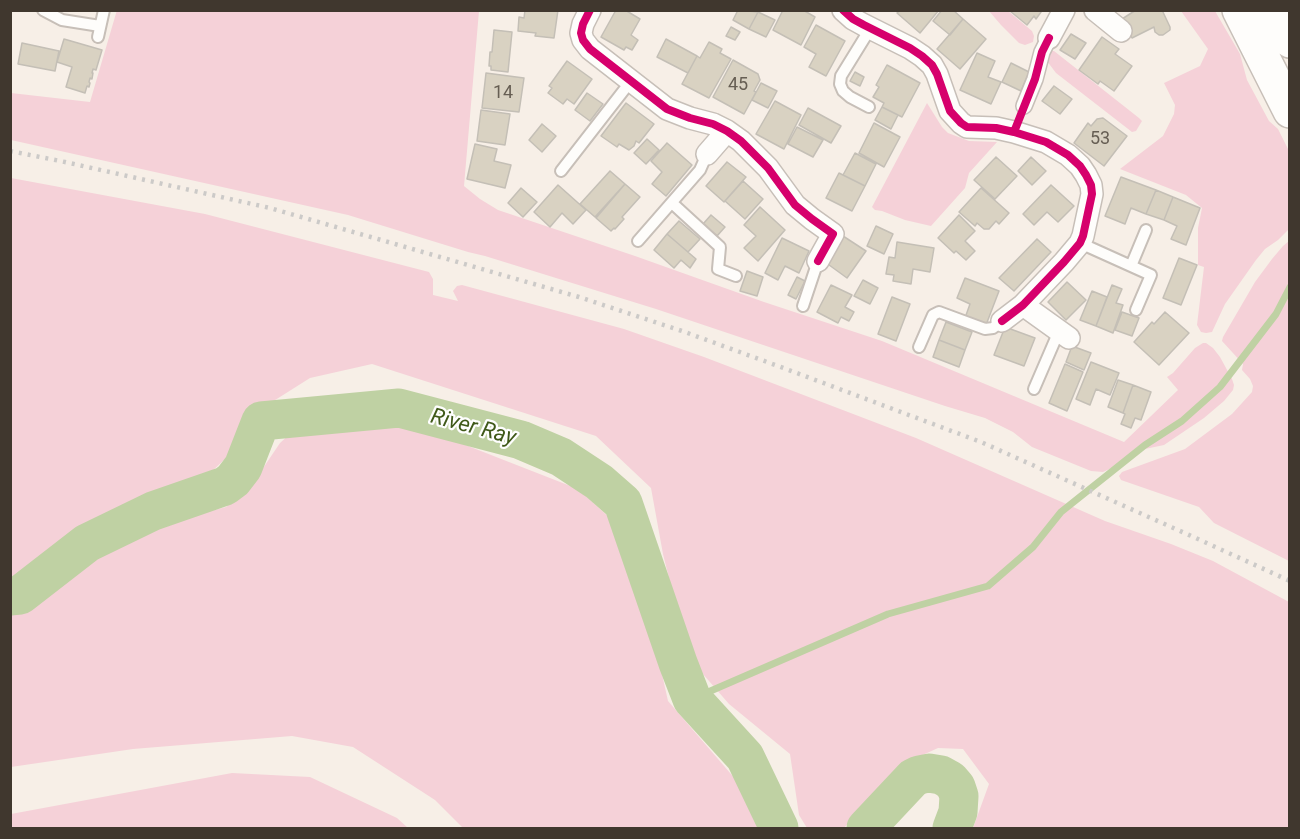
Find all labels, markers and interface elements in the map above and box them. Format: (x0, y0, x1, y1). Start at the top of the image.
house number: 45 (728, 74, 748, 96)
house number: 14 (493, 82, 513, 104)
house number: 53 (1090, 128, 1110, 150)
water label: River Ray (427, 404, 519, 452)

